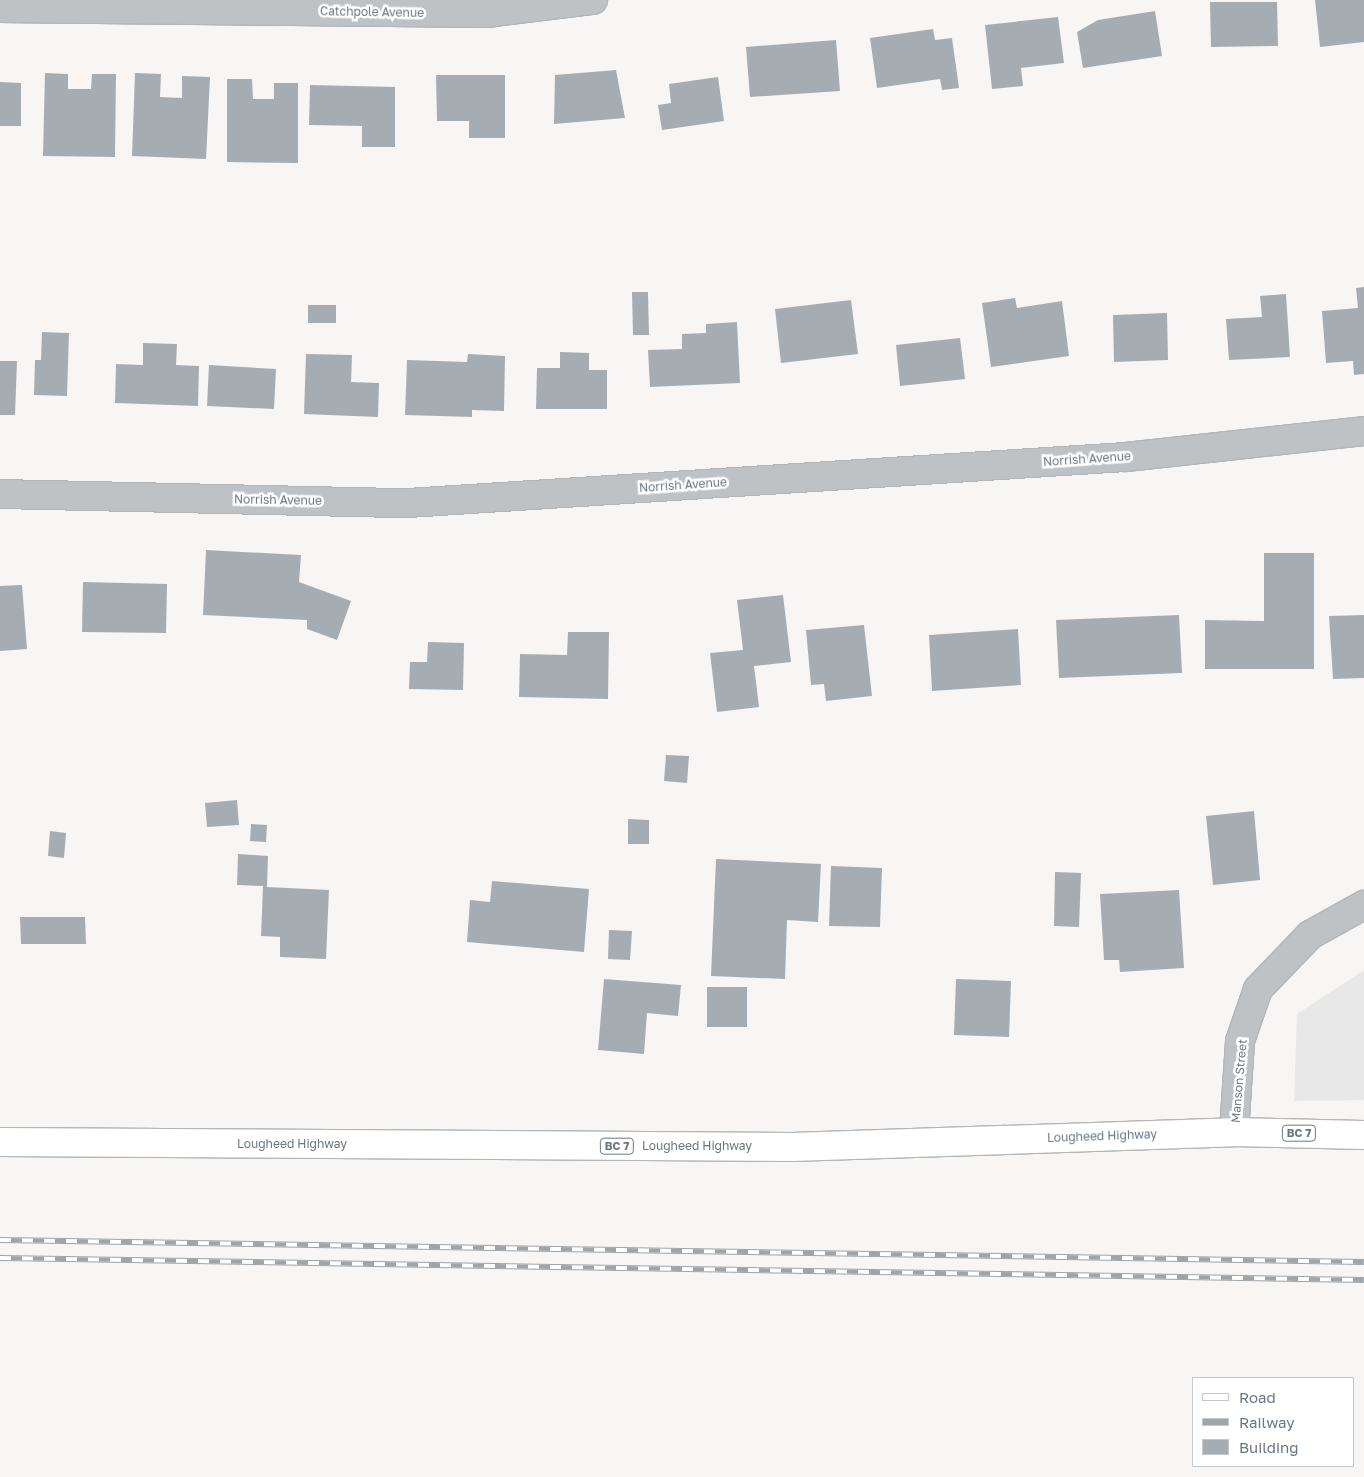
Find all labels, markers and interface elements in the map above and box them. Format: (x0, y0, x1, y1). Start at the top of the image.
street label: Catchpole Avenue (320, 4, 424, 20)
street label: Norrish Avenue (1043, 449, 1131, 469)
street label: Norrish Avenue (639, 475, 727, 495)
street label: Norrish Avenue (234, 492, 322, 508)
street label: Manson Street (1228, 1039, 1250, 1123)
road number: BC 7 (1282, 1124, 1316, 1142)
street label: Lougheed Highway (1047, 1127, 1157, 1145)
street label: Lougheed Highway (237, 1137, 347, 1151)
road number: BC 7 (600, 1138, 634, 1154)
street label: Lougheed Highway (642, 1139, 752, 1153)
legend (1192, 1377, 1354, 1467)
text: Road (1239, 1388, 1276, 1406)
text: Railway (1239, 1413, 1295, 1431)
text: Building (1239, 1438, 1299, 1456)

